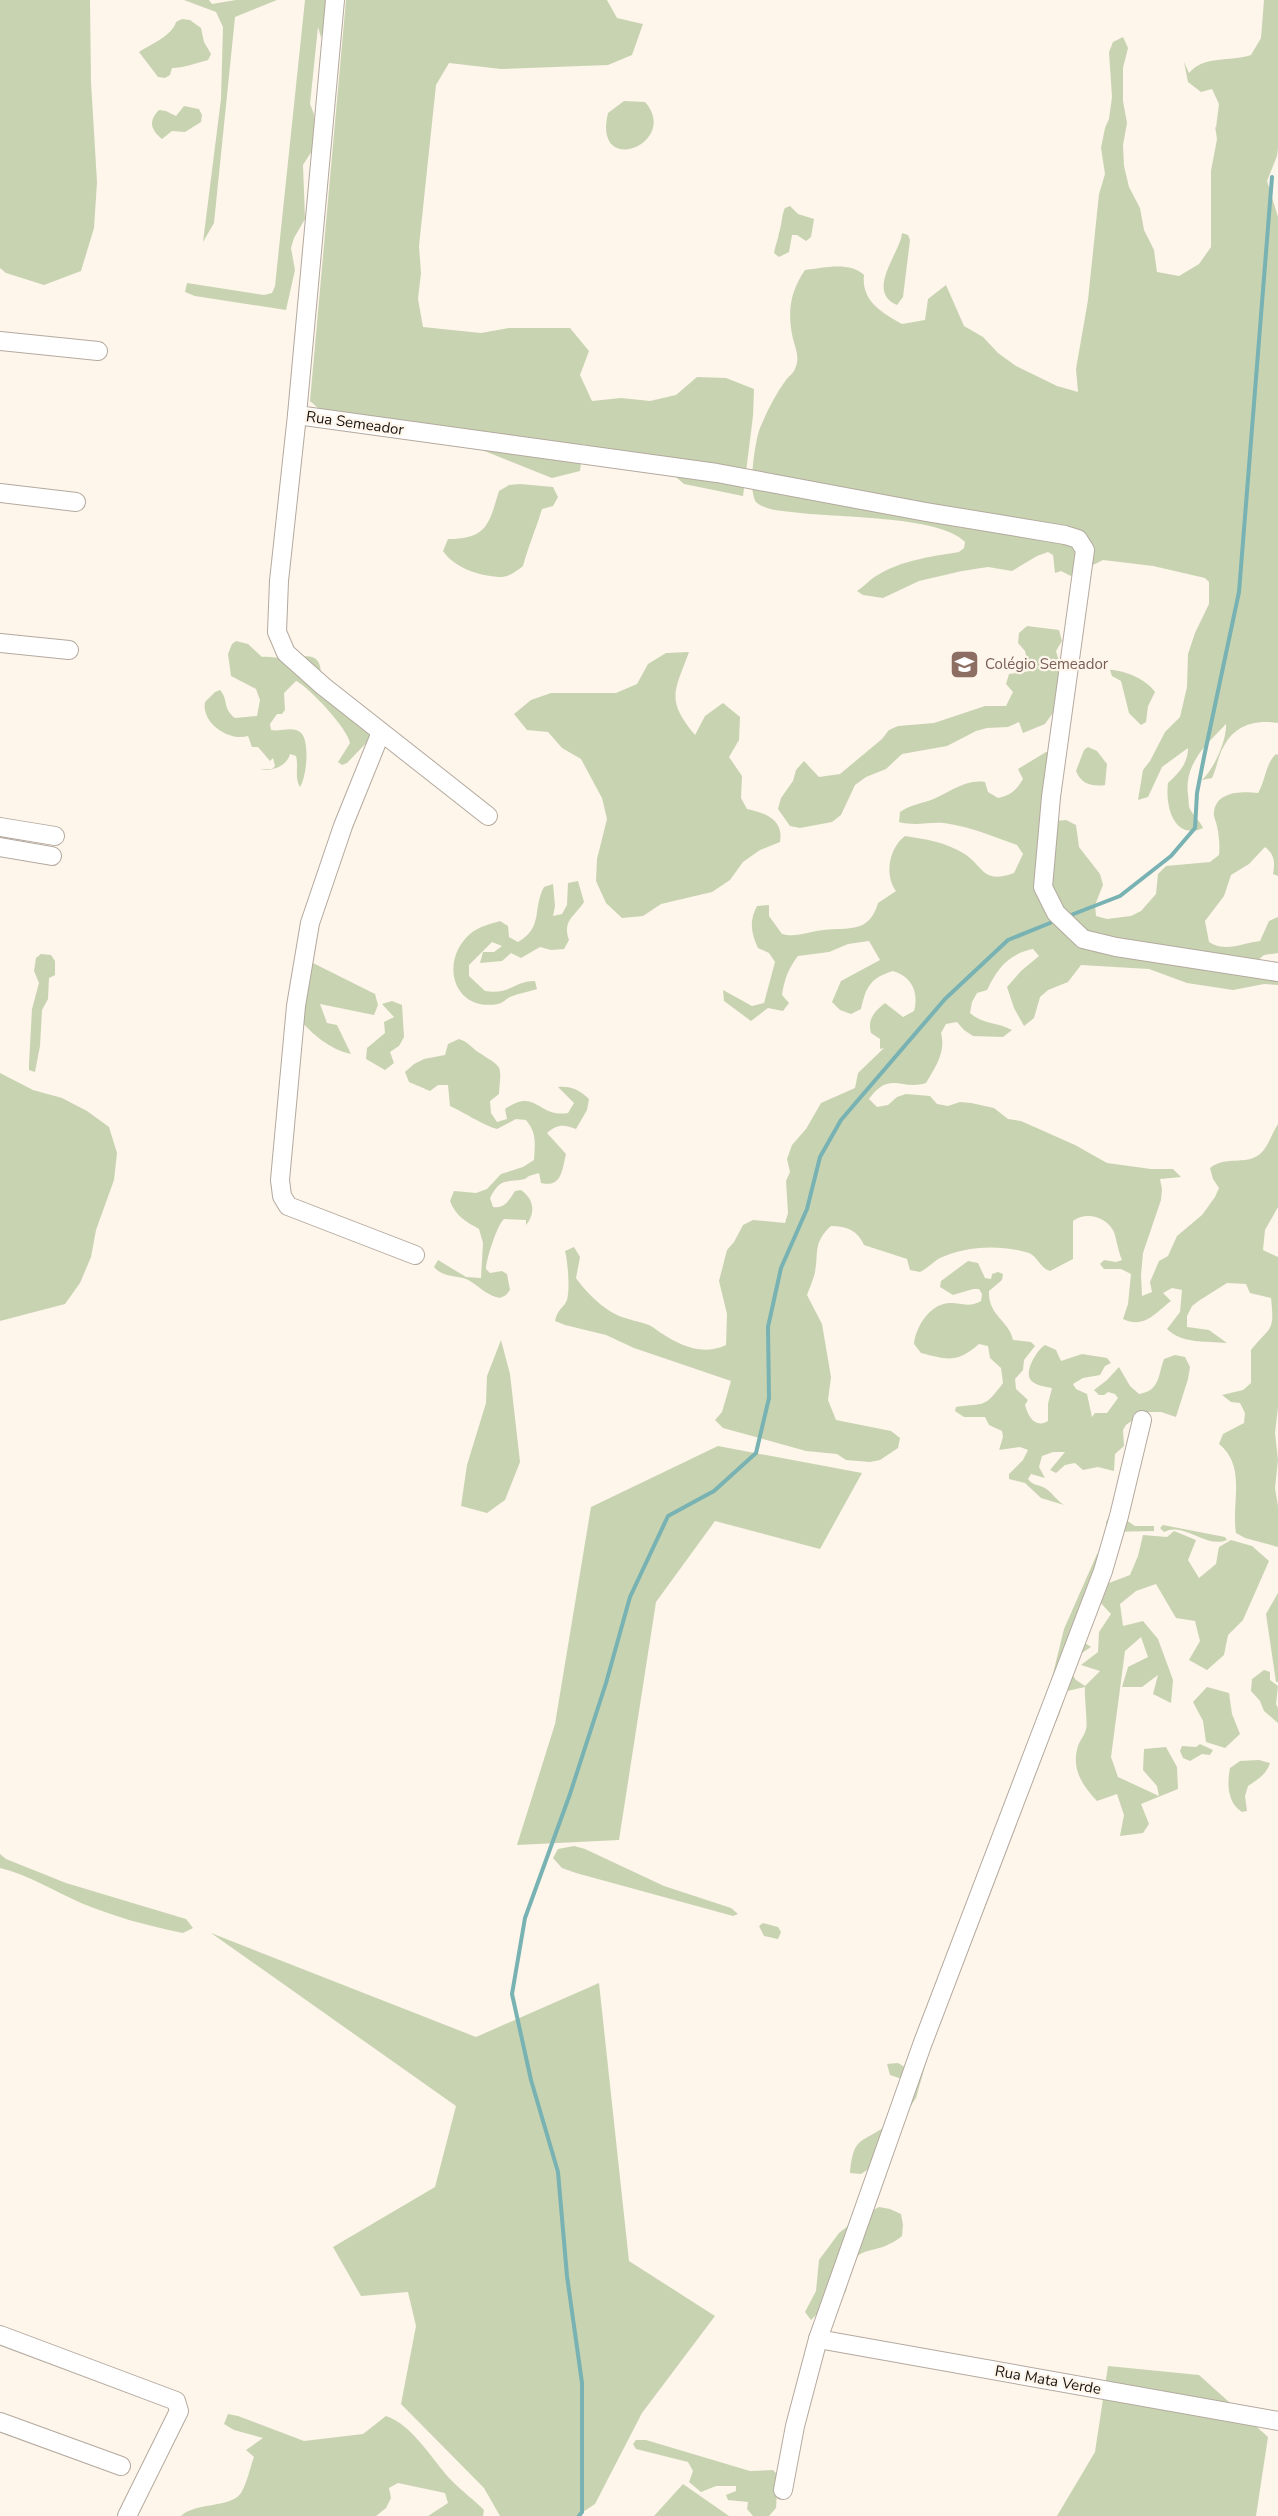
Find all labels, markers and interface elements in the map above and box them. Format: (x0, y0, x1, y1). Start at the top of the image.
street label: Rua Semeador (305, 406, 406, 440)
school or university icon: Colégio Semeador (948, 648, 980, 680)
place label: Colégio Semeador (985, 654, 1109, 674)
street label: Rua Mata Verde (993, 2361, 1103, 2399)

